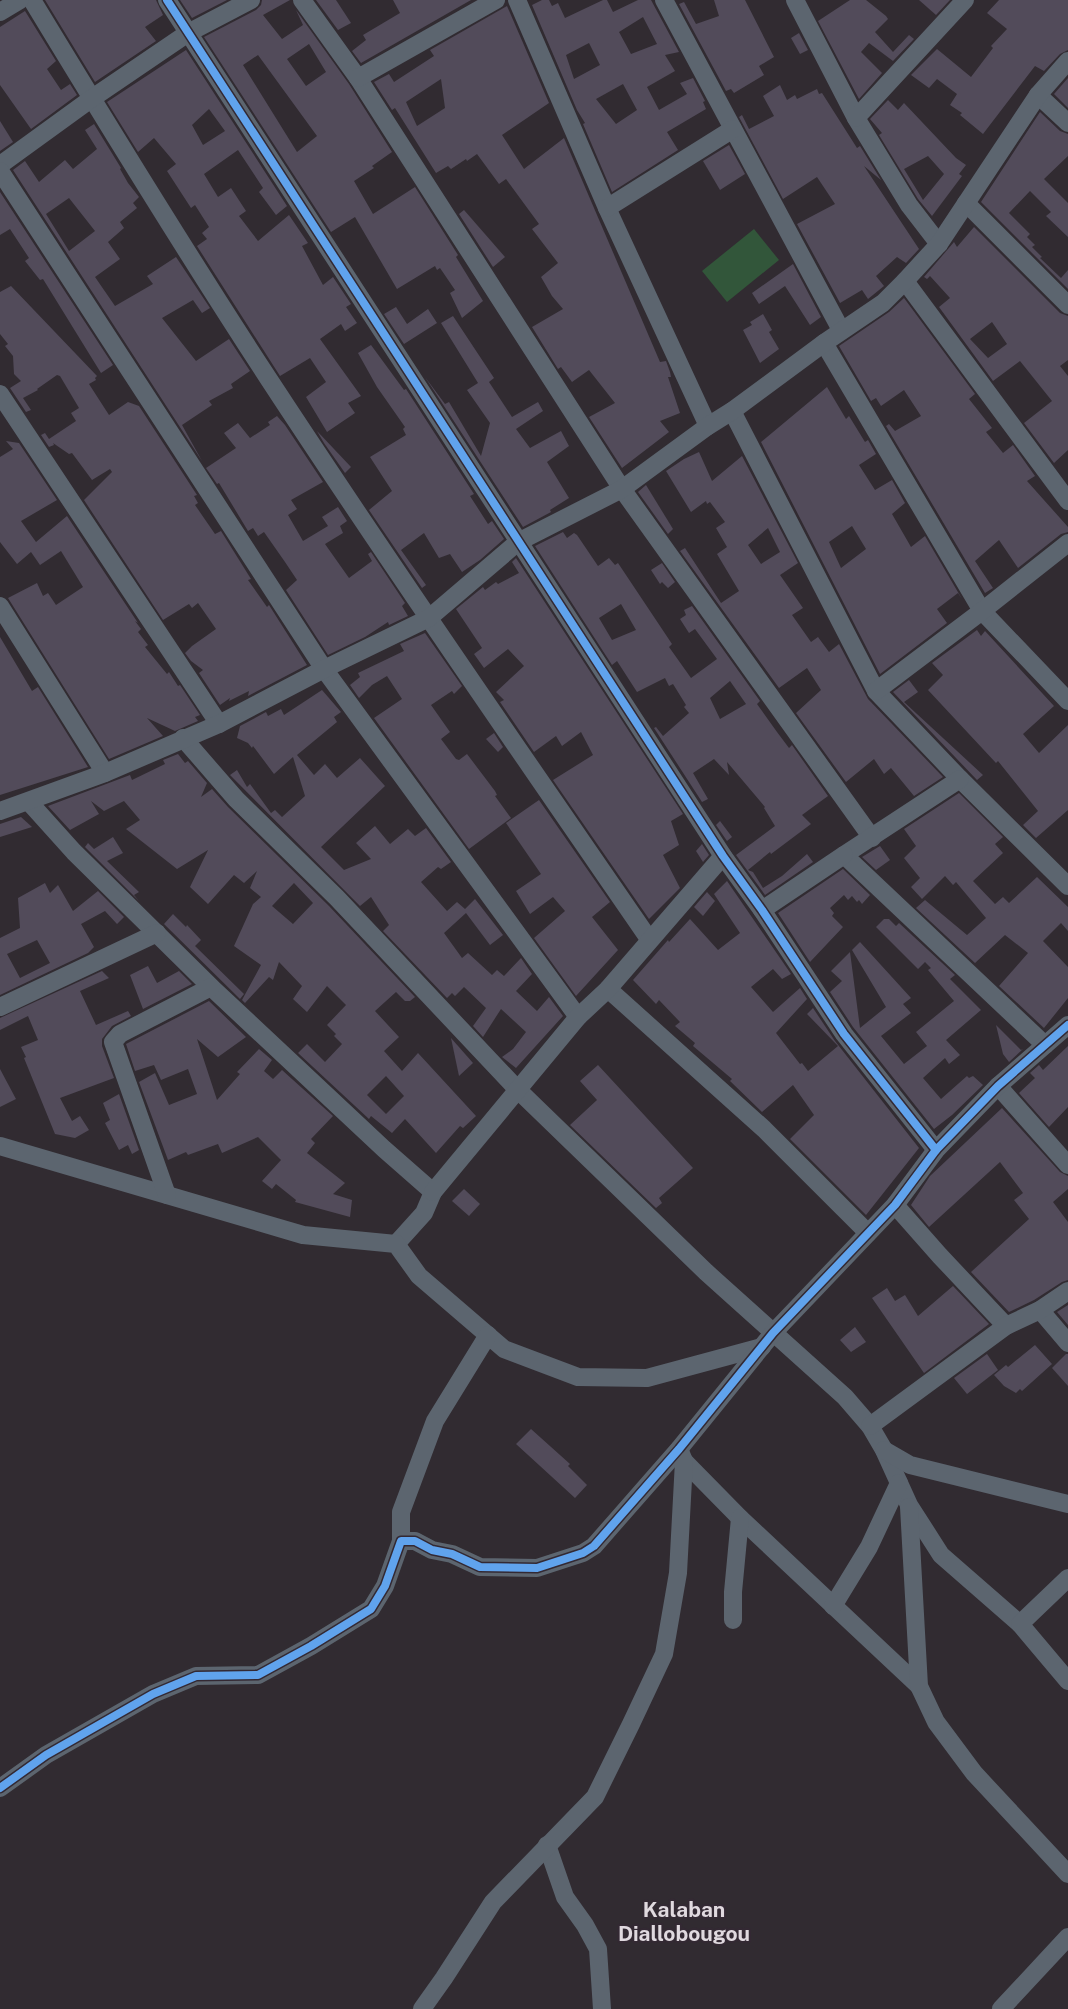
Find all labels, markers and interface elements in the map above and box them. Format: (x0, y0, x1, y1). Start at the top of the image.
district label: Kalaban Diallobougou (618, 1897, 750, 1946)

